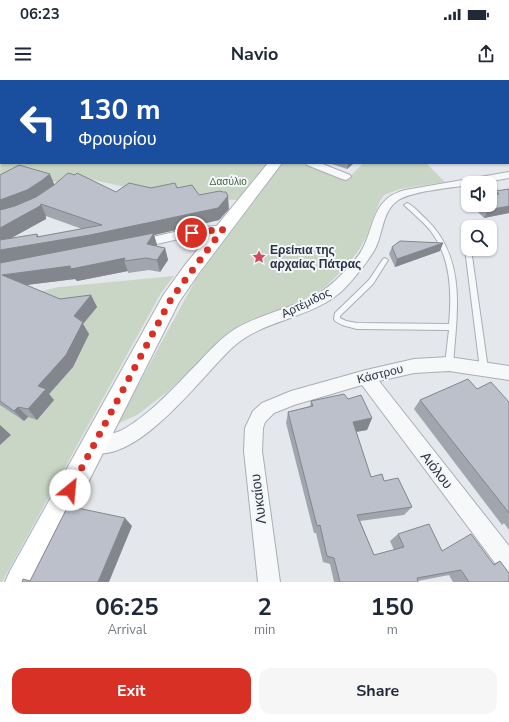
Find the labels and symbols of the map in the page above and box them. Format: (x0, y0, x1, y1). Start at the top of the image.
park label: Δασύλιο (209, 175, 247, 189)
pin (175, 216, 209, 250)
place label: Ερείπια της αρχαίας Πάτρας (270, 242, 361, 272)
place icon: Ερείπια της αρχαίας Πάτρας (251, 249, 267, 265)
street label: Αρτέμιδος (279, 284, 334, 322)
street label: Κάστρου (355, 361, 405, 387)
street label: Αιόλου (416, 448, 457, 493)
position arrow (49, 469, 91, 511)
street label: Λυκαίου (246, 473, 271, 525)

